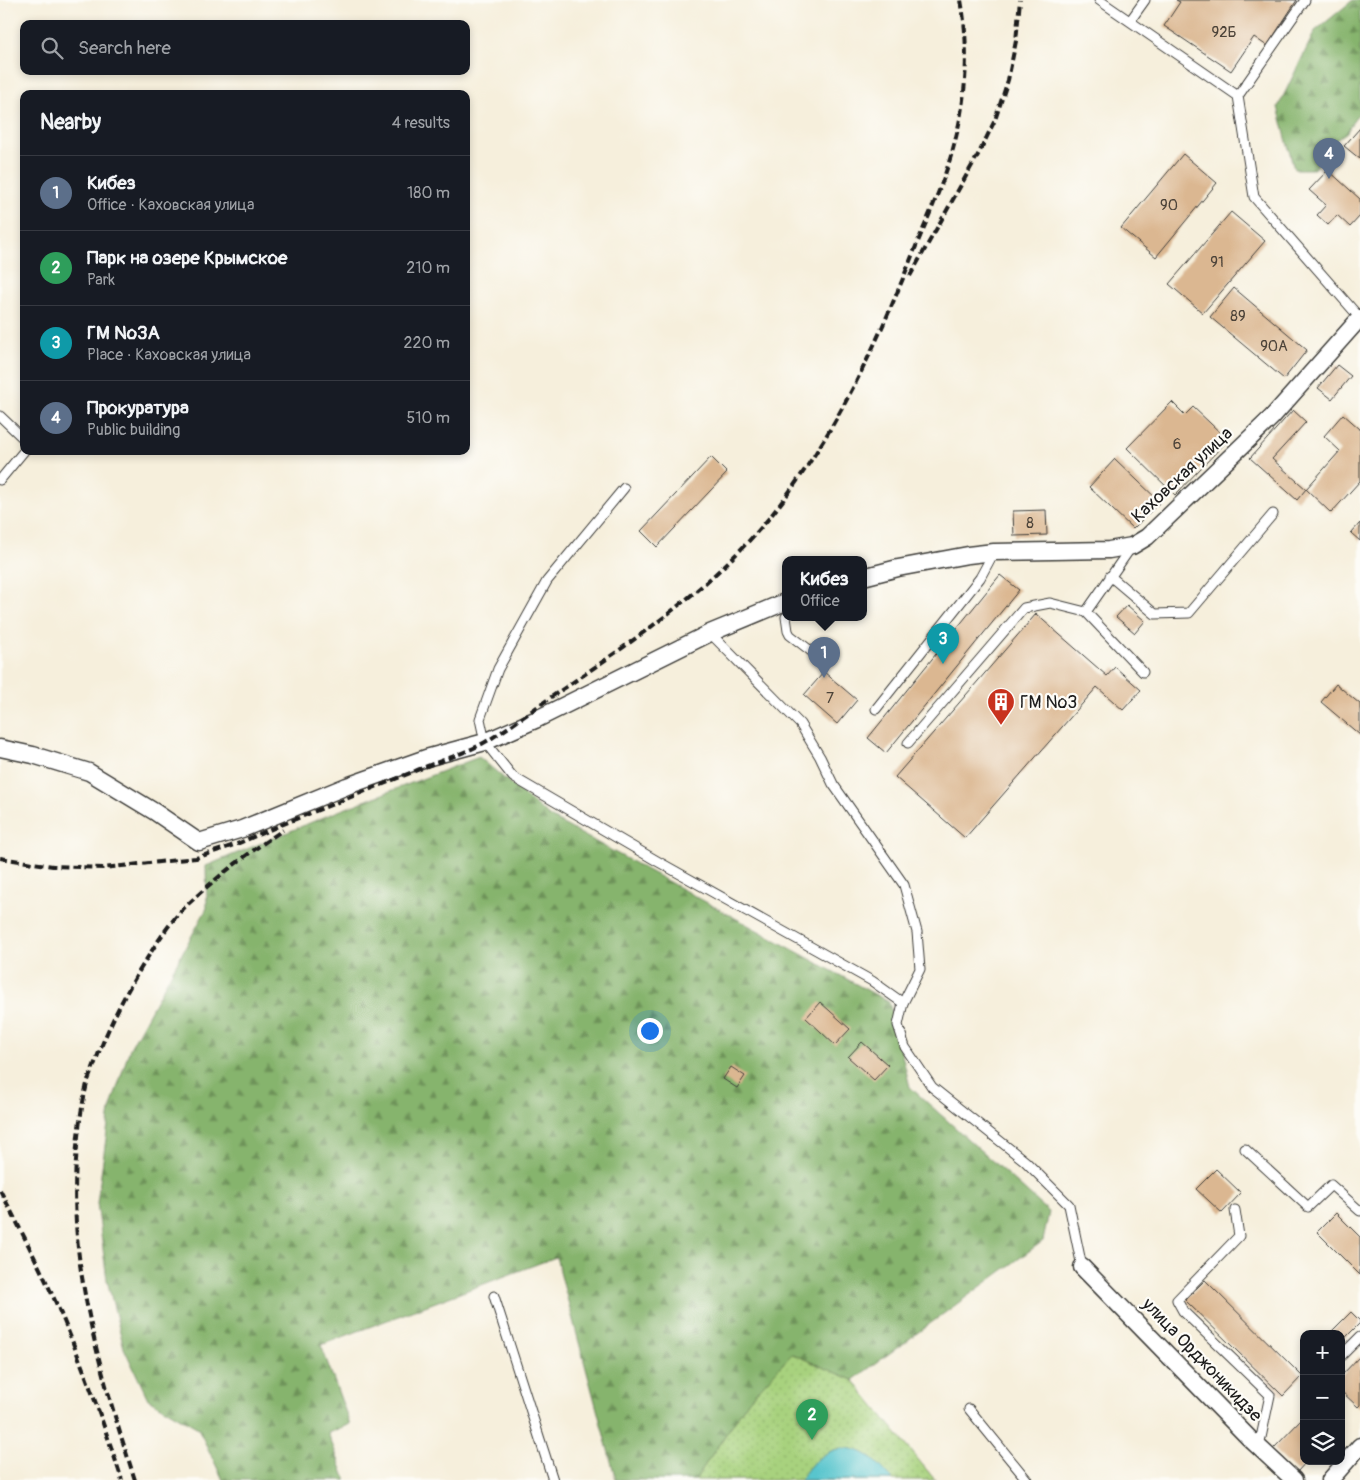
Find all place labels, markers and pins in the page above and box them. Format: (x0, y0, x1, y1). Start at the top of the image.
pin: 4 (1313, 138, 1345, 179)
pin: 3 (927, 623, 959, 664)
pin: 1 (808, 637, 840, 678)
building icon: ГМ №3 (986, 687, 1016, 726)
place label: ГМ №3 (1020, 691, 1077, 714)
pin: 2 (796, 1399, 828, 1440)

